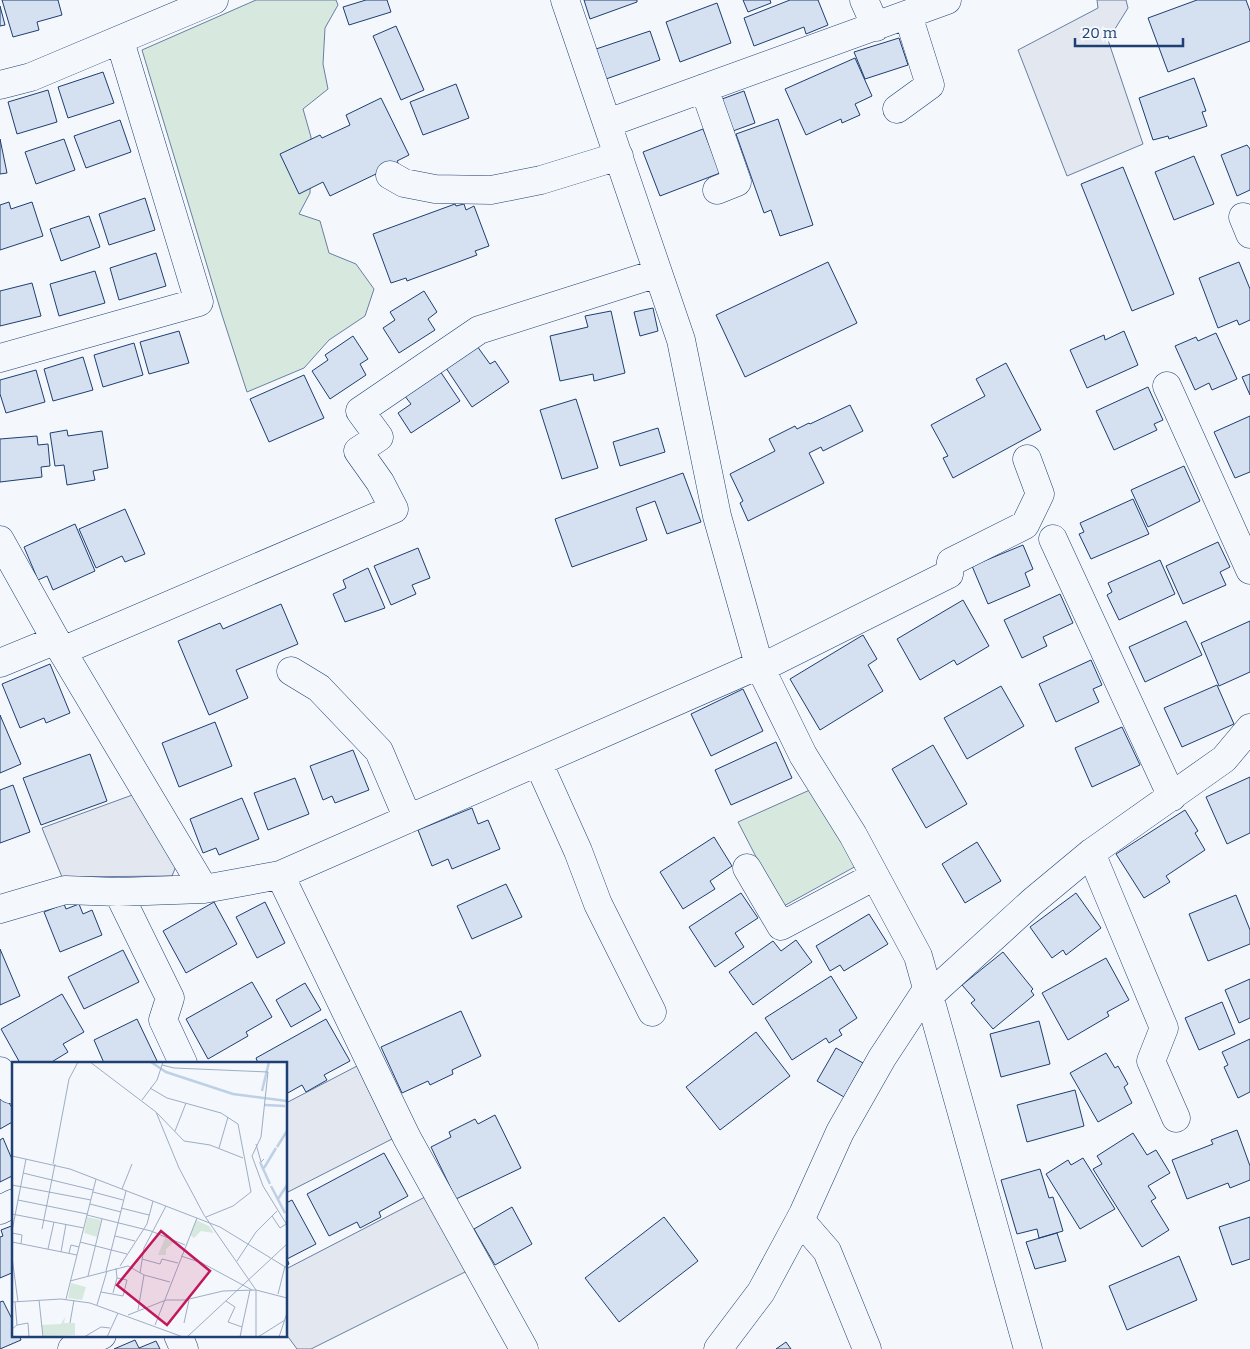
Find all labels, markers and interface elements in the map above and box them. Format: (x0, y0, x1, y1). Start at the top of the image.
scale bar (1075, 15, 1182, 47)
text: 20 m (1082, 24, 1118, 42)
inset map (12, 1062, 288, 1336)

